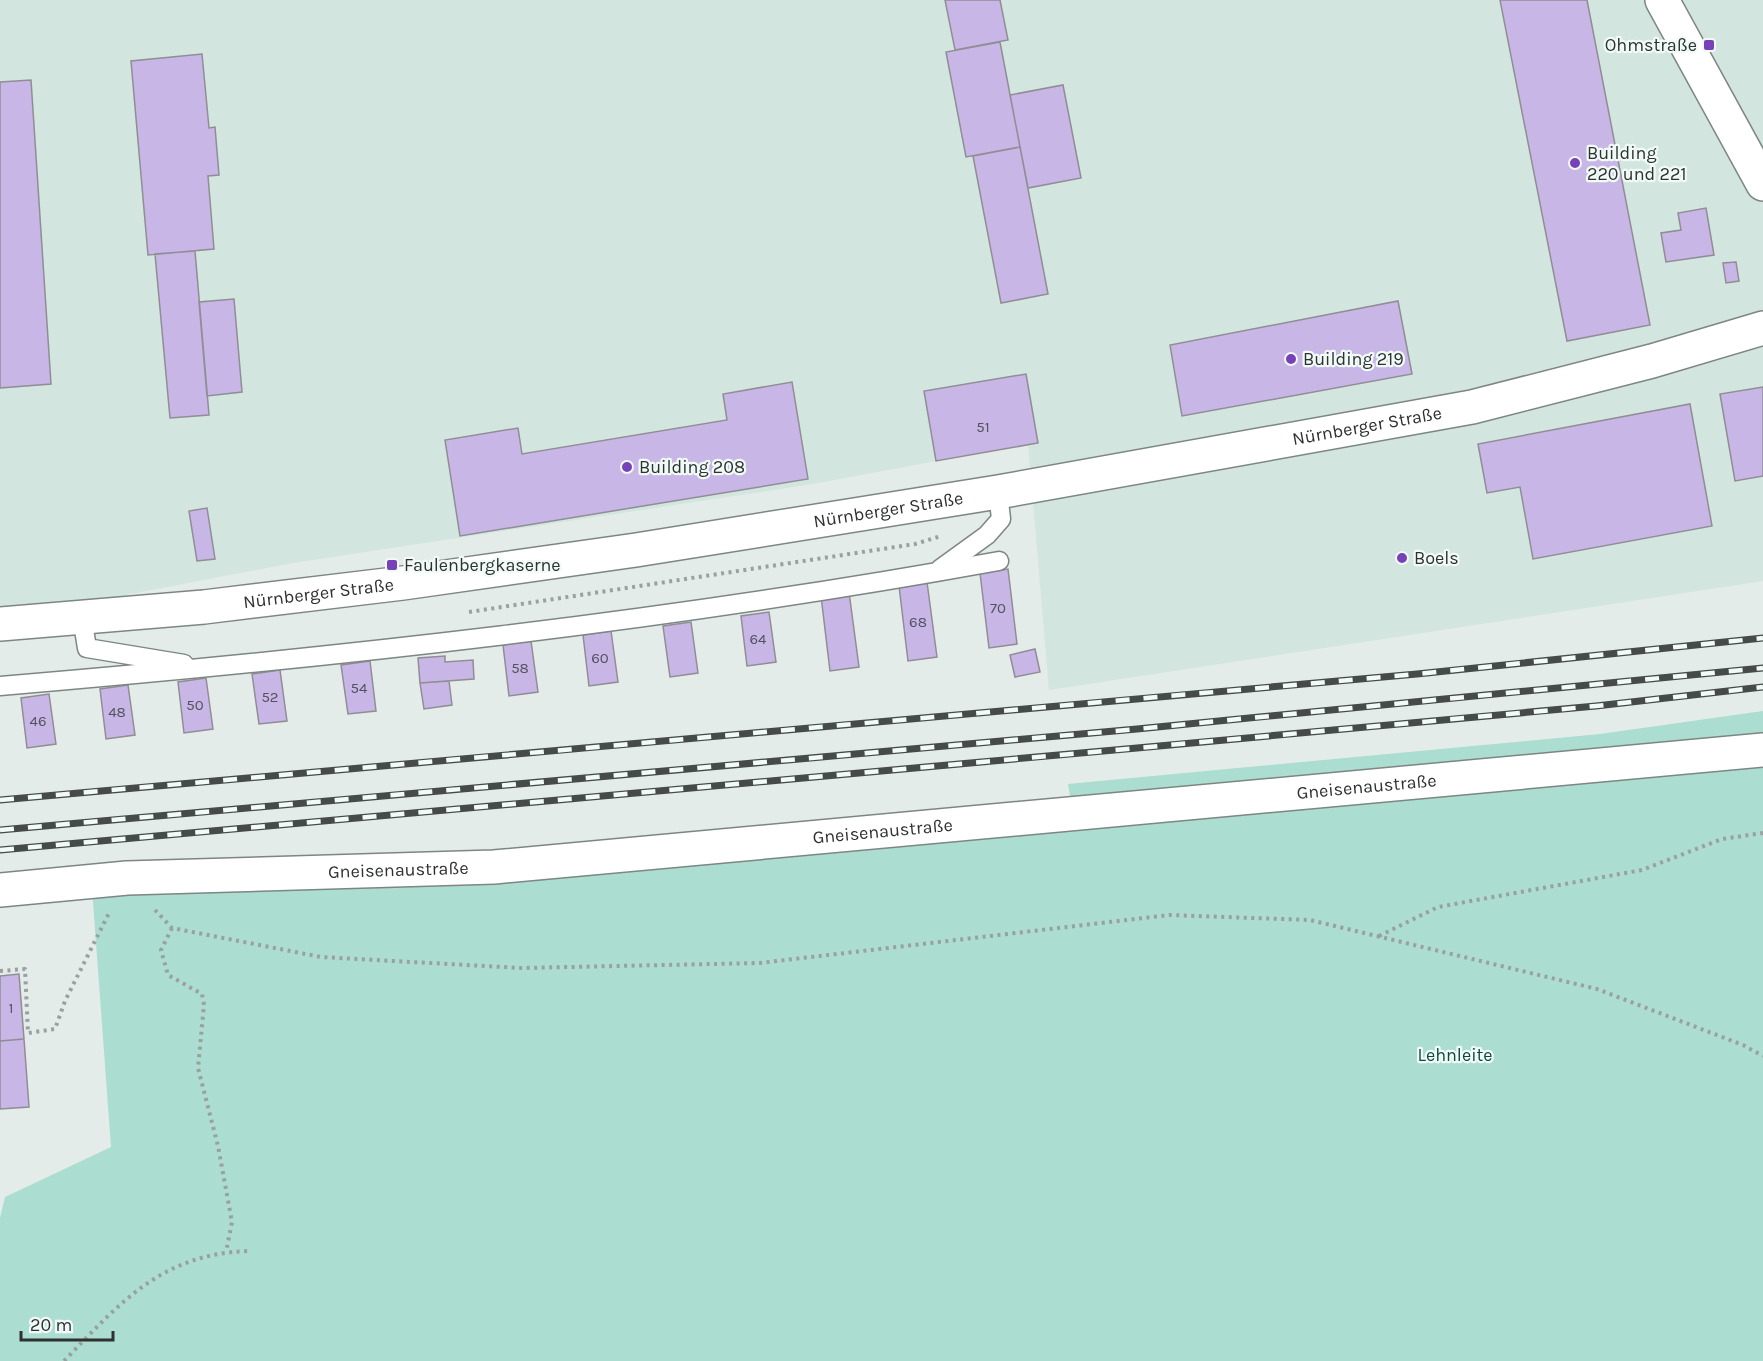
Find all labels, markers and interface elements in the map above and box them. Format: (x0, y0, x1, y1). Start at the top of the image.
place label: Ohmstraße (1605, 34, 1697, 56)
marker: Ohmstraße (1702, 38, 1716, 52)
place label: Building 220 und 221 (1587, 142, 1686, 185)
marker: Building 220 und 221 (1568, 156, 1582, 170)
place label: Building 219 (1303, 348, 1404, 370)
marker: Building 219 (1284, 352, 1298, 366)
street label: Nürnberger Straße (1291, 402, 1443, 450)
house number: 51 (976, 418, 990, 436)
place label: Building 208 (639, 456, 745, 478)
marker: Building 208 (620, 460, 634, 474)
street label: Nürnberger Straße (812, 487, 965, 532)
place label: Boels (1414, 547, 1459, 569)
marker: Boels (1395, 551, 1409, 565)
place label: Faulenbergkaserne (404, 554, 561, 576)
marker: Faulenbergkaserne (385, 558, 399, 572)
street label: Nürnberger Straße (242, 573, 395, 613)
house number: 70 (990, 599, 1006, 617)
house number: 68 (909, 613, 927, 631)
house number: 64 (750, 630, 767, 648)
house number: 60 (591, 649, 609, 667)
house number: 58 (511, 659, 529, 677)
house number: 54 (351, 679, 368, 697)
house number: 52 (261, 688, 279, 706)
house number: 50 (186, 696, 204, 714)
house number: 48 (108, 703, 126, 721)
house number: 46 (30, 712, 46, 730)
street label: Gneisenaustraße (1296, 769, 1438, 804)
street label: Gneisenaustraße (812, 814, 954, 849)
street label: Gneisenaustraße (328, 857, 469, 883)
house number: 1 (9, 999, 13, 1017)
park label: Lehnleite (1417, 1044, 1493, 1066)
scale bar (21, 1304, 112, 1342)
text: 20 m (30, 1314, 72, 1336)

